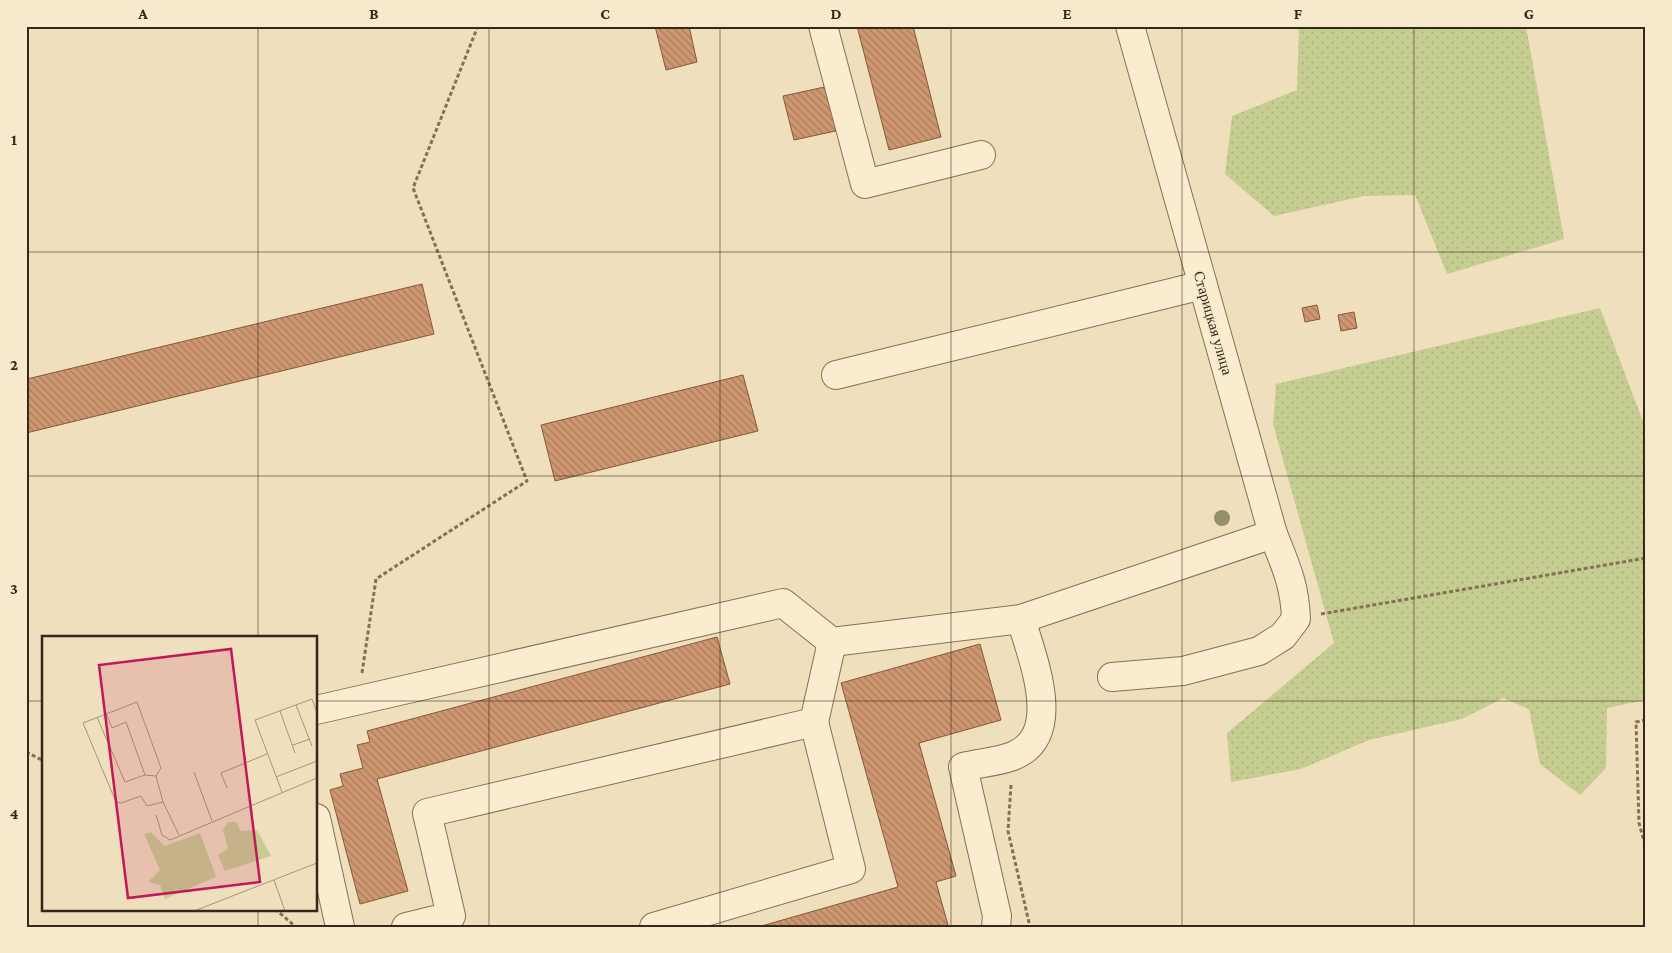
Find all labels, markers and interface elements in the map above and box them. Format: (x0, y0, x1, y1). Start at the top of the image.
text: A (137, 5, 148, 22)
text: B (369, 5, 379, 22)
text: C (600, 5, 610, 22)
text: D (830, 5, 842, 22)
text: E (1062, 5, 1072, 22)
text: F (1294, 5, 1303, 22)
text: G (1524, 5, 1534, 22)
text: 1 (11, 131, 17, 148)
street label: Старицкая улица (1191, 269, 1236, 377)
text: 2 (10, 356, 18, 373)
text: 3 (10, 580, 18, 597)
inset map (42, 636, 318, 910)
text: 4 (10, 805, 19, 822)

